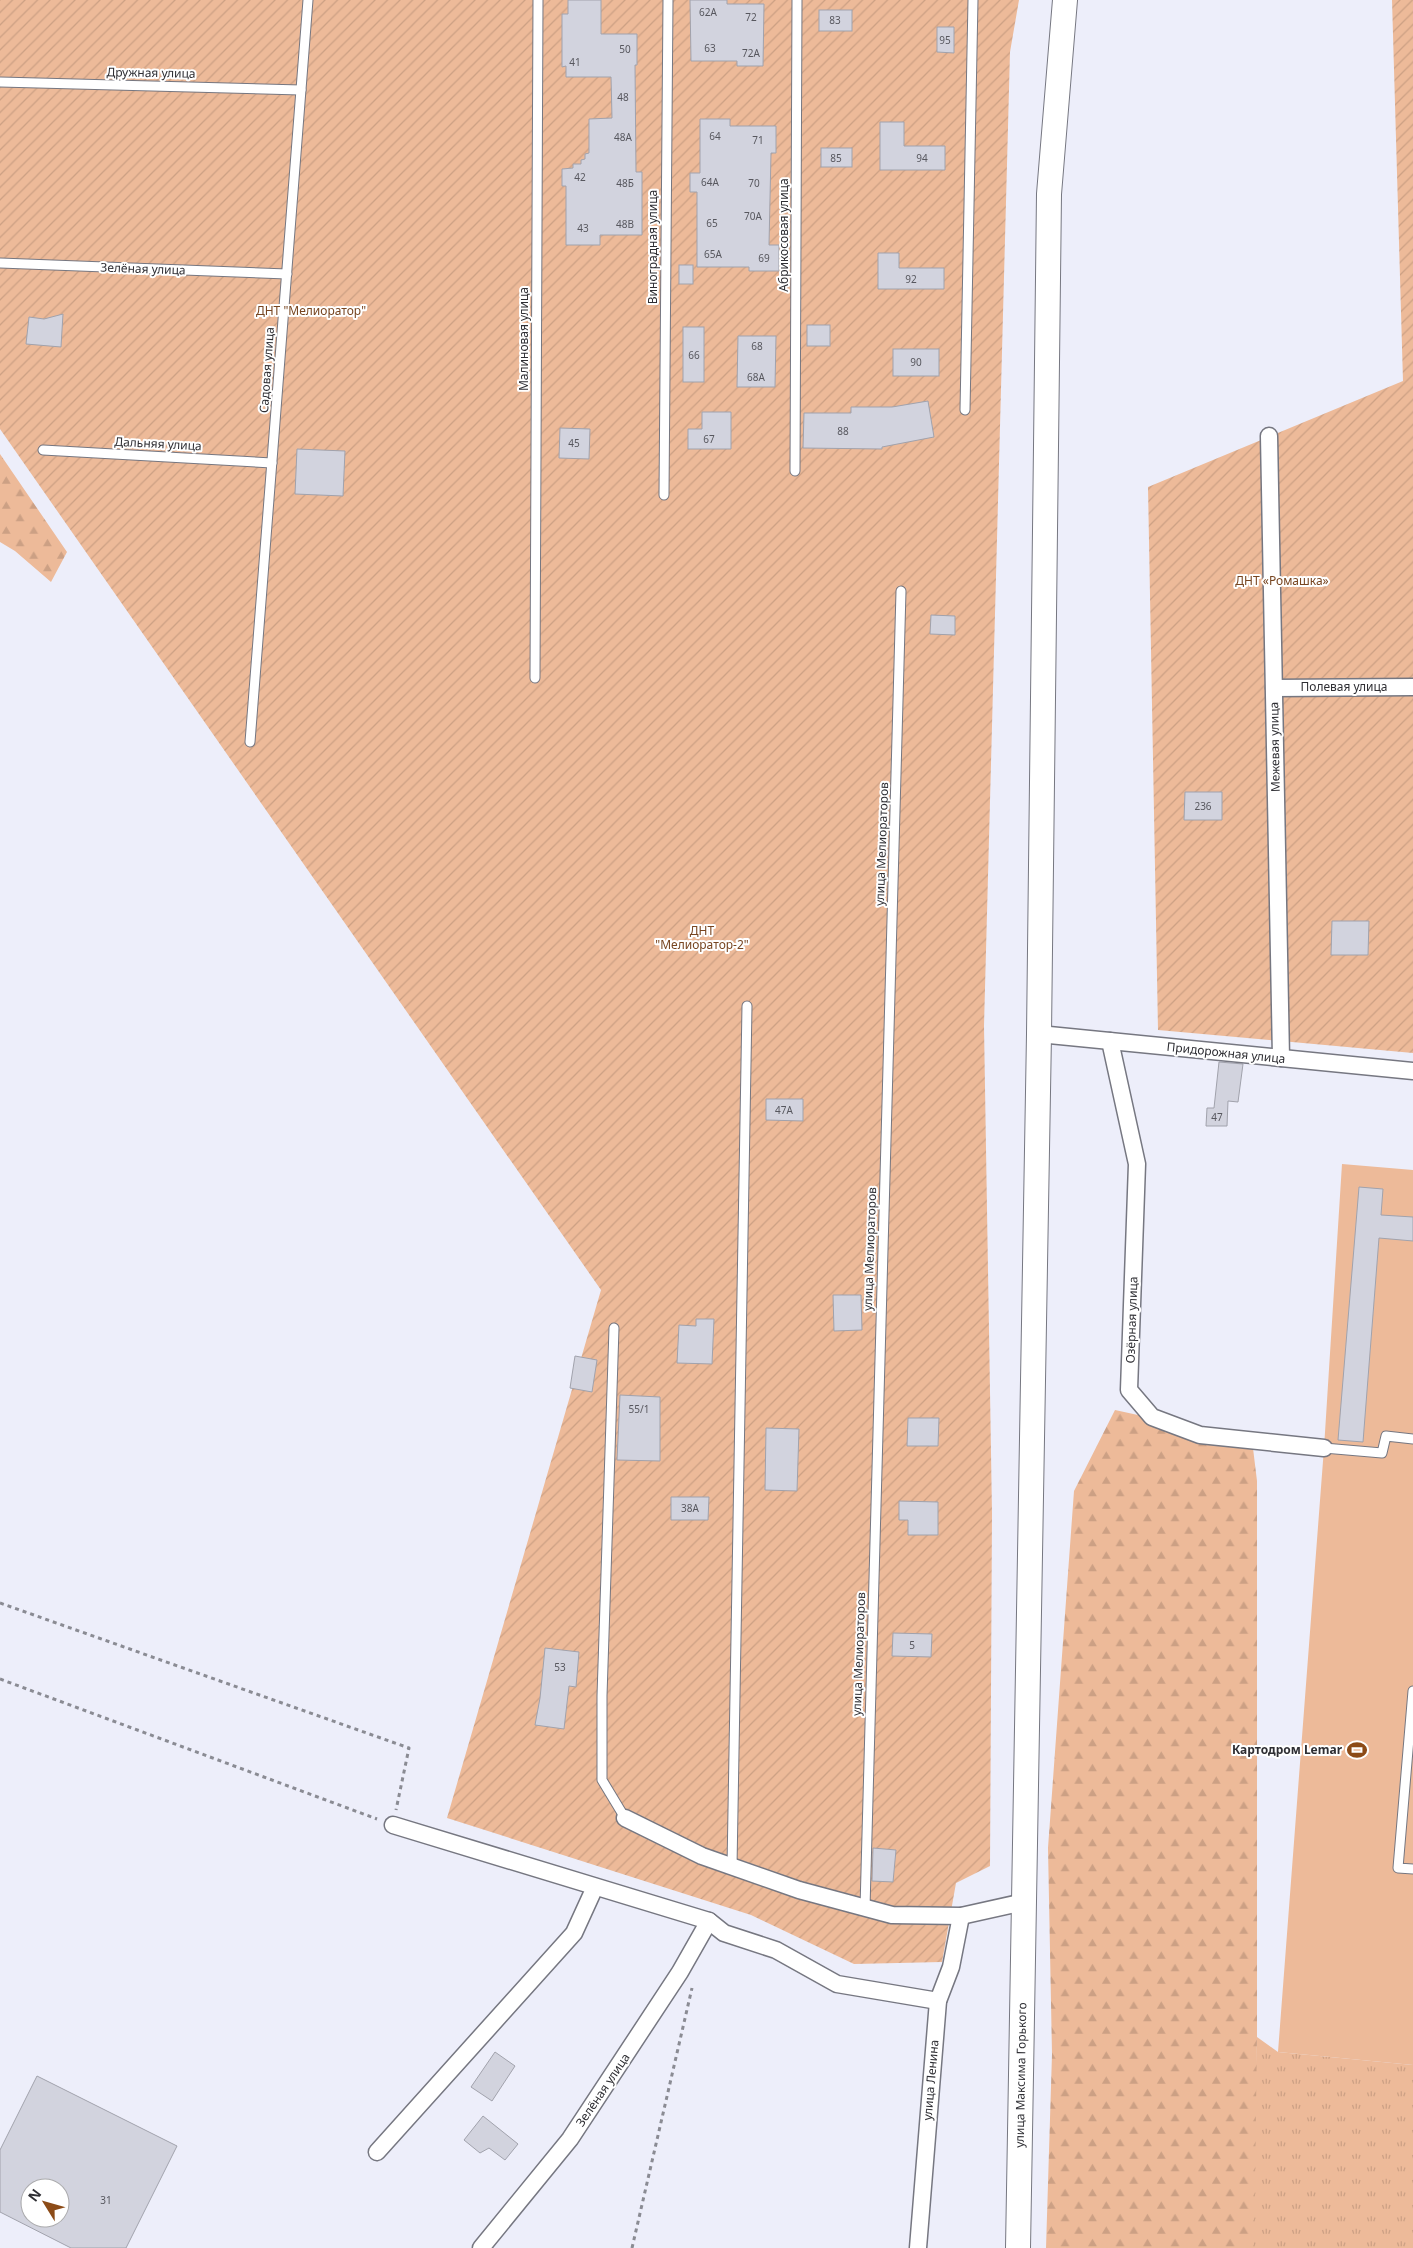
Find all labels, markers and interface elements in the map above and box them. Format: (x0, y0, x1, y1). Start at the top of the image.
house number: 62А (699, 5, 718, 19)
house number: 72 (745, 10, 757, 24)
house number: 83 (829, 13, 841, 27)
house number: 95 (939, 33, 951, 47)
house number: 63 (704, 41, 716, 55)
house number: 50 (619, 42, 631, 56)
house number: 72А (742, 46, 761, 60)
house number: 41 (569, 55, 581, 69)
street label: Дружная улица (106, 63, 196, 82)
house number: 48 (617, 90, 629, 104)
house number: 64 (709, 129, 721, 143)
house number: 48А (614, 130, 633, 144)
house number: 71 (752, 133, 764, 147)
house number: 85 (830, 151, 842, 165)
house number: 94 (916, 151, 928, 165)
house number: 42 (574, 170, 586, 184)
house number: 64А (701, 175, 720, 189)
house number: 48Б (616, 176, 634, 190)
house number: 70 (748, 176, 760, 190)
street label: Абрикосовая улица (775, 178, 792, 292)
street label: Виноградная улица (644, 190, 661, 304)
house number: 70А (744, 209, 763, 223)
house number: 65 (706, 216, 718, 230)
house number: 48В (616, 217, 634, 231)
house number: 43 (577, 221, 589, 235)
house number: 65А (704, 247, 723, 261)
house number: 69 (758, 251, 770, 265)
street label: Зелёная улица (100, 259, 186, 278)
house number: 92 (905, 272, 917, 286)
street label: Малиновая улица (515, 287, 532, 391)
park label: ДНТ "Мелиоратор" (256, 302, 366, 319)
street label: Садовая улица (255, 326, 278, 414)
house number: 68 (751, 339, 763, 353)
house number: 66 (688, 348, 700, 362)
house number: 90 (910, 355, 922, 369)
house number: 68А (747, 370, 766, 384)
house number: 88 (837, 424, 849, 438)
house number: 67 (703, 432, 715, 446)
street label: Дальняя улица (114, 433, 202, 454)
house number: 45 (568, 436, 580, 450)
park label: ДНТ «Ромашка» (1235, 572, 1329, 589)
street label: Полевая улица (1300, 678, 1388, 695)
street label: Межевая улица (1265, 702, 1284, 792)
street label: улица Мелиораторов (871, 782, 892, 906)
house number: 236 (1194, 799, 1212, 813)
park label: ДНТ "Мелиоратор-2" (655, 922, 749, 953)
street label: Придорожная улица (1166, 1038, 1286, 1067)
house number: 47А (775, 1103, 794, 1117)
house number: 47 (1211, 1110, 1223, 1124)
street label: улица Мелиораторов (859, 1187, 880, 1311)
street label: Озёрная улица (1121, 1276, 1142, 1364)
house number: 55/1 (629, 1402, 649, 1416)
house number: 38А (681, 1501, 700, 1515)
street label: улица Мелиораторов (848, 1592, 869, 1716)
house number: 5 (909, 1638, 915, 1652)
house number: 53 (554, 1660, 566, 1674)
sports icon: Картодром Lemar (1346, 1739, 1368, 1761)
place label: Картодром Lemar (1232, 1741, 1343, 1758)
street label: улица Максима Горького (1011, 2002, 1030, 2148)
street label: улица Ленина (919, 2039, 942, 2121)
street label: Зелёная улица (572, 2050, 633, 2130)
north arrow (20, 2178, 70, 2228)
text: N (23, 2185, 45, 2205)
house number: 31 (100, 2193, 112, 2207)

